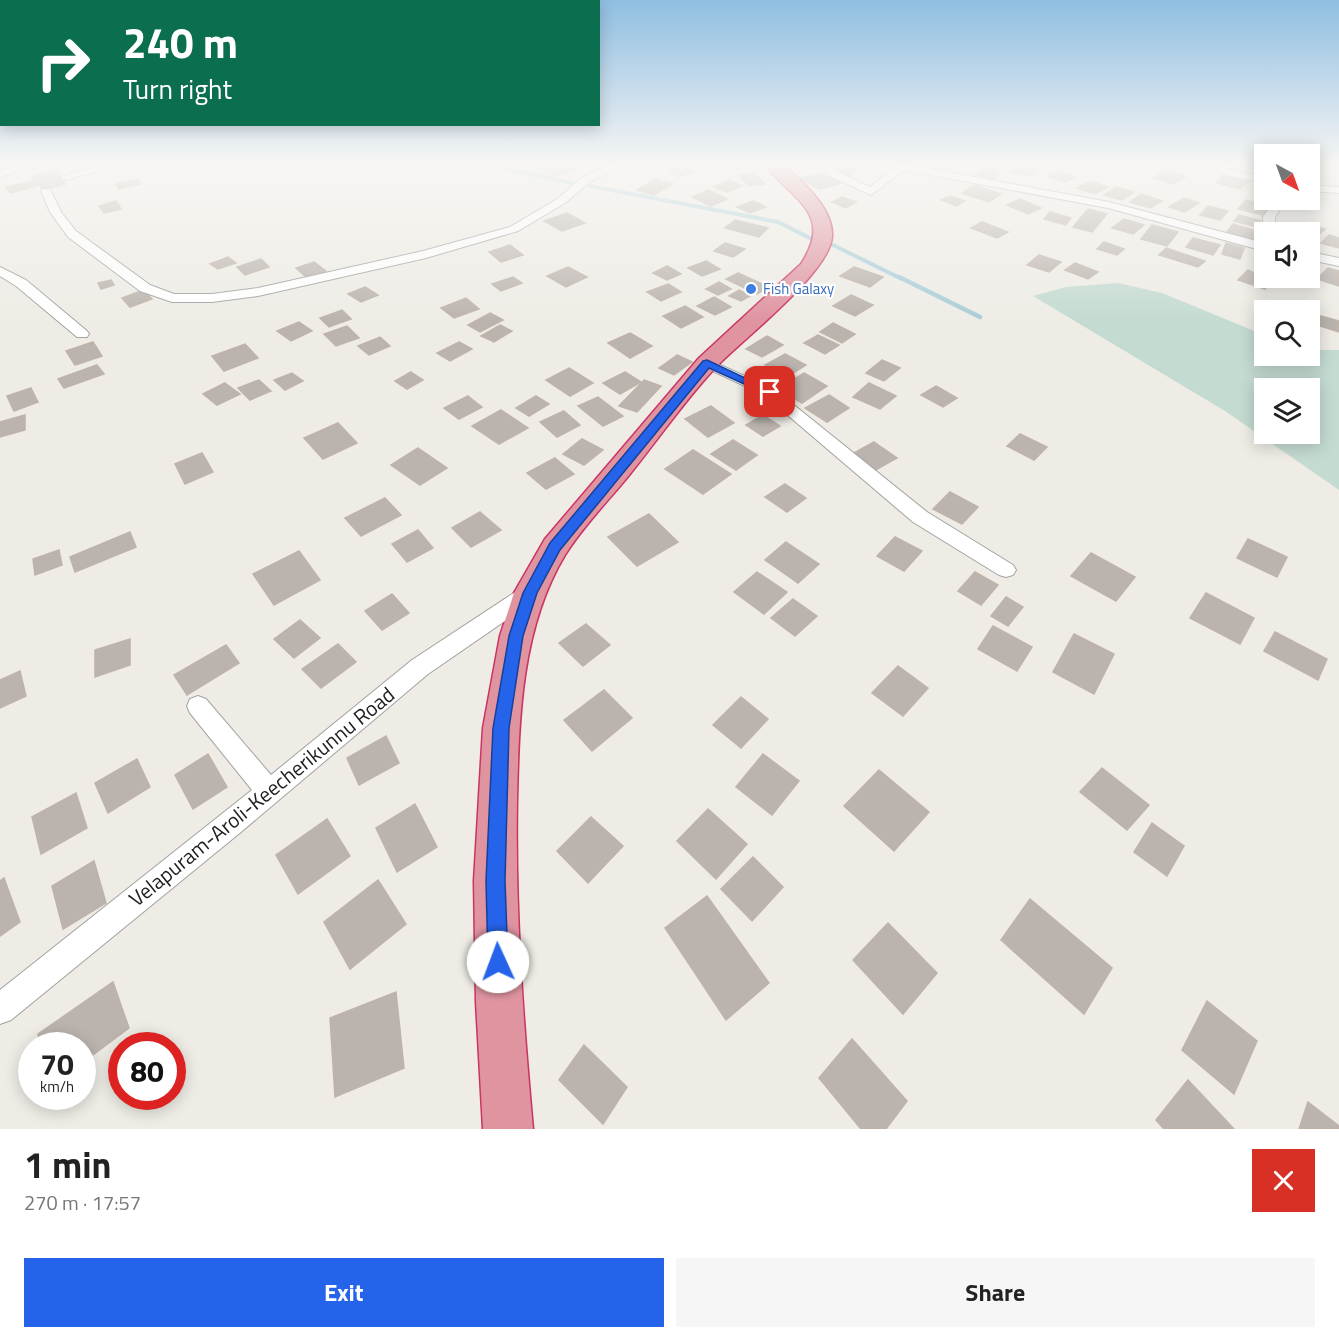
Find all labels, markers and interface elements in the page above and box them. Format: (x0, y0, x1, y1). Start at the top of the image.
text: 240 m (123, 10, 238, 74)
icon: right (24, 24, 102, 102)
text: Turn right (123, 68, 232, 109)
north arrow (1254, 144, 1320, 210)
map controls (1254, 144, 1320, 444)
button: sound (1254, 222, 1320, 288)
place label: Fish Galaxy (763, 277, 834, 300)
marker: Fish Galaxy (744, 282, 758, 296)
button: search (1254, 300, 1320, 366)
pin (744, 366, 795, 417)
icon: arrive (753, 375, 786, 408)
button: layers (1254, 378, 1320, 444)
street label: Velapuram-Aroli-Keecherikunnu Road (121, 679, 401, 914)
position arrow (466, 930, 530, 994)
speed limit sign: 80 (108, 1032, 186, 1110)
text: 70 (40, 1041, 74, 1087)
text: km/h (40, 1075, 74, 1098)
text: 1 min (24, 1137, 111, 1192)
button: close (1252, 1149, 1315, 1212)
text: 270 m · 17:57 (24, 1187, 141, 1218)
button: Exit (24, 1258, 664, 1327)
button: Share (676, 1258, 1315, 1327)

